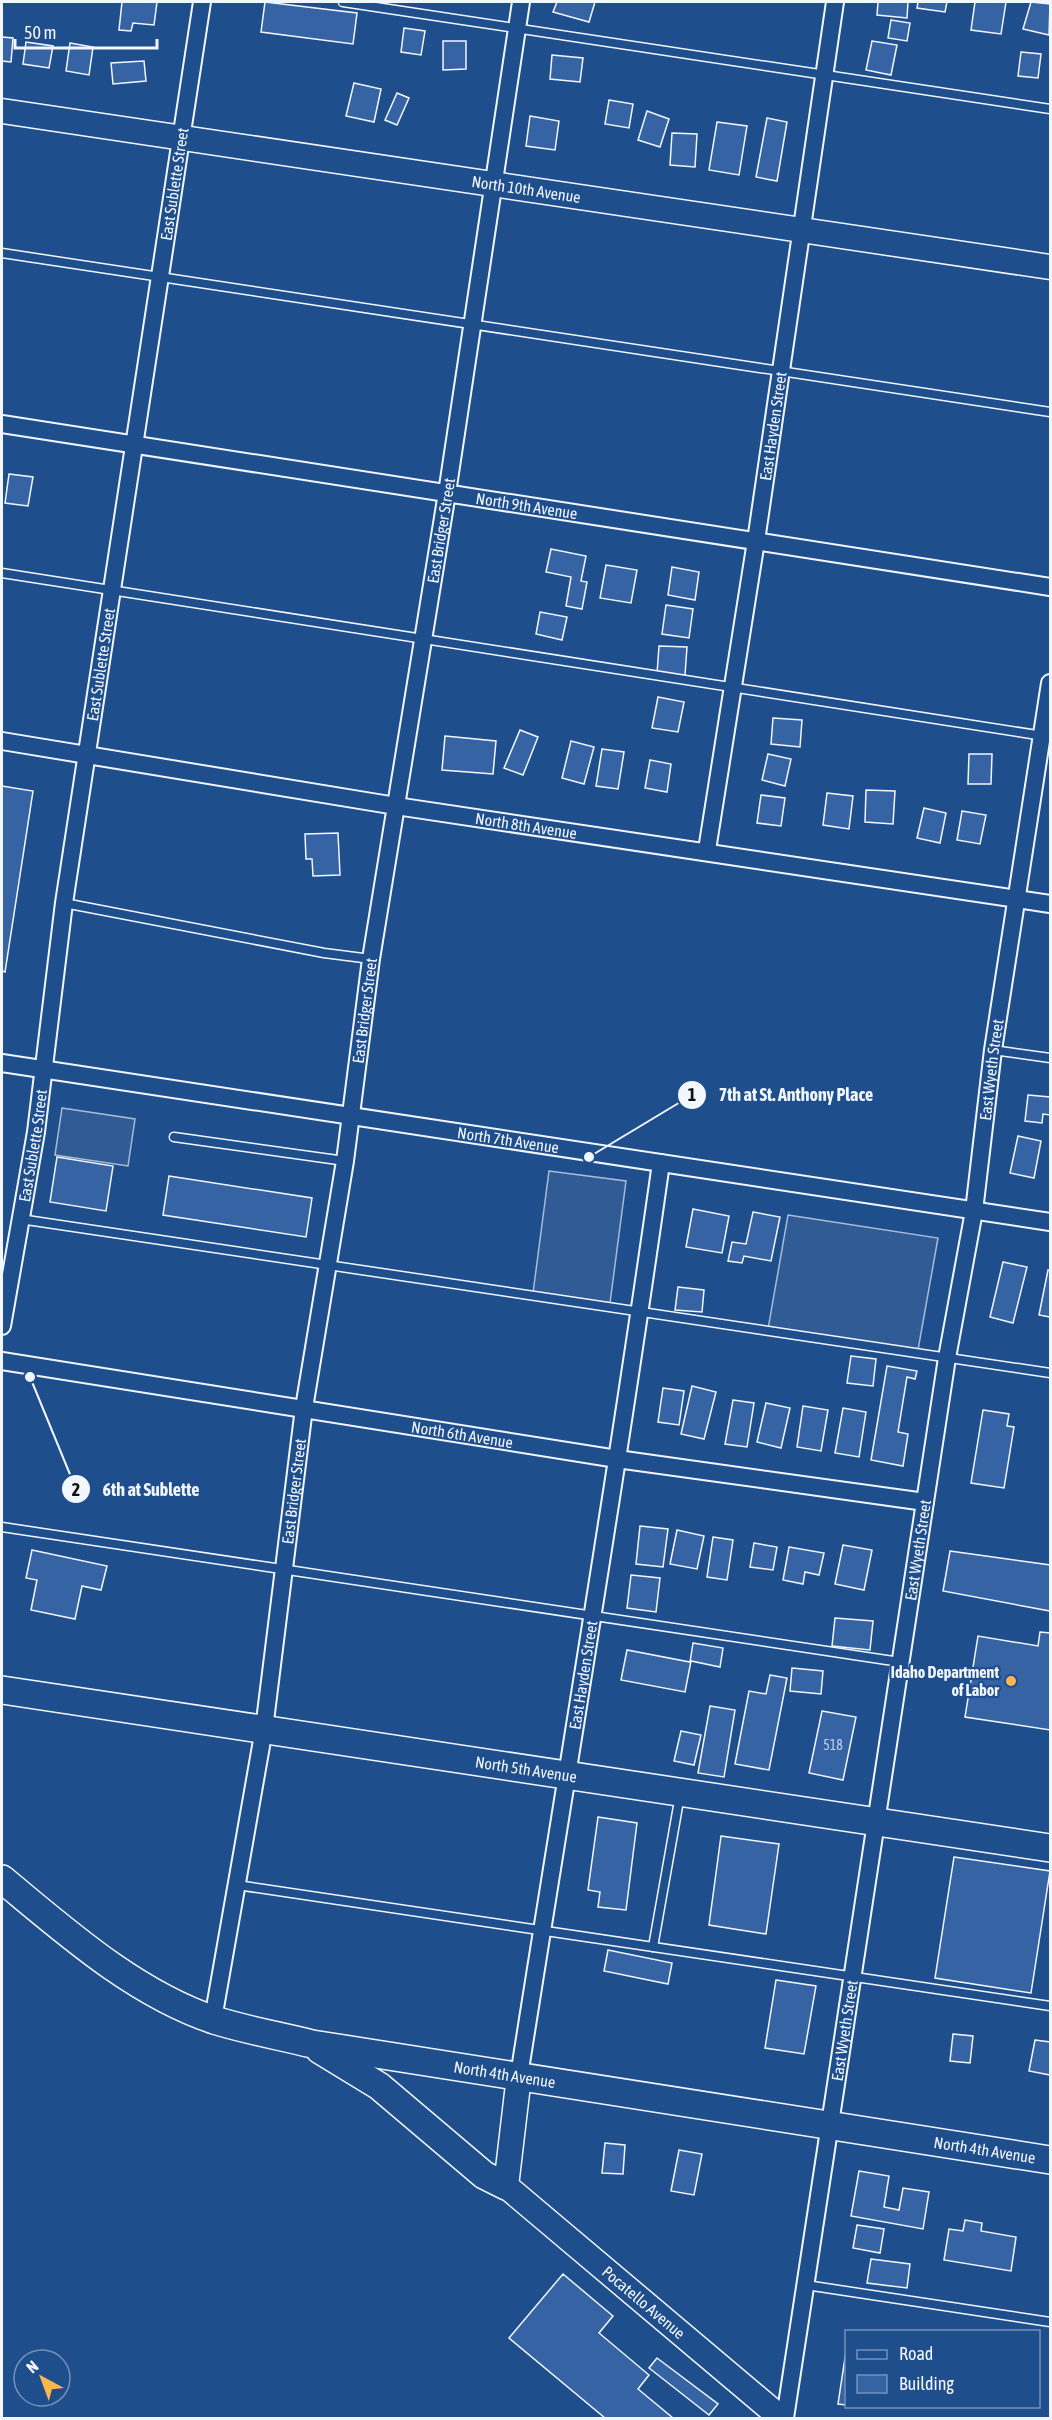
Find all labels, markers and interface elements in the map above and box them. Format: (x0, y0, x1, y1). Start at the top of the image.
scale bar (15, 12, 158, 50)
text: 50 m (24, 22, 56, 43)
street label: East Sublette Street (157, 126, 192, 242)
street label: North 10th Avenue (470, 172, 582, 206)
street label: East Hayden Street (756, 370, 790, 482)
street label: East Bridger Street (423, 476, 458, 585)
street label: North 9th Avenue (475, 489, 579, 522)
street label: East Sublette Street (83, 606, 118, 722)
street label: North 8th Avenue (474, 809, 578, 842)
street label: East Bridger Street (349, 956, 380, 1064)
street label: East Wyeth Street (976, 1018, 1007, 1121)
callout: 7th at St. Anthony Place (677, 1077, 886, 1113)
text: 1 (688, 1084, 696, 1105)
text: 7th at St. Anthony Place (719, 1084, 873, 1105)
street label: East Sublette Street (15, 1088, 50, 1203)
street label: North 7th Avenue (456, 1123, 560, 1156)
street label: North 6th Avenue (410, 1417, 514, 1451)
street label: East Bridger Street (278, 1437, 309, 1545)
callout: 6th at Sublette (61, 1471, 212, 1507)
text: 2 (72, 1479, 80, 1500)
text: 6th at Sublette (103, 1479, 199, 1500)
street label: East Wyeth Street (901, 1498, 934, 1602)
street label: East Hayden Street (565, 1619, 601, 1731)
place label: Idaho Department of Labor (891, 1663, 999, 1699)
marker: Idaho Department of Labor (1004, 1674, 1018, 1688)
house number: 518 (823, 1737, 843, 1753)
street label: North 5th Avenue (474, 1752, 578, 1786)
street label: East Wyeth Street (828, 1978, 861, 2082)
street label: North 4th Avenue (453, 2057, 557, 2091)
street label: North 4th Avenue (933, 2133, 1037, 2167)
street label: Pocatello Avenue (599, 2262, 689, 2342)
legend (845, 2330, 1040, 2408)
text: Road (899, 2343, 933, 2364)
north arrow (12, 2348, 72, 2408)
text: N (23, 2357, 42, 2377)
text: Building (899, 2373, 954, 2394)

